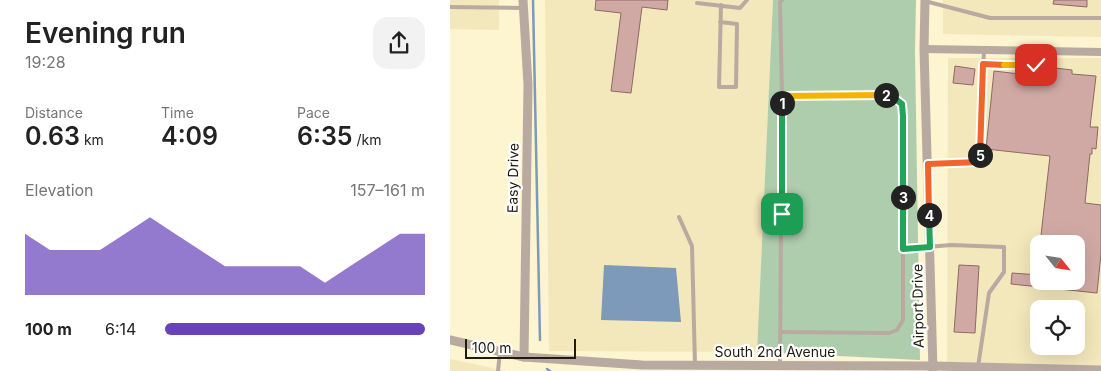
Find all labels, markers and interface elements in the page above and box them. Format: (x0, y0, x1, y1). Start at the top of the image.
text: Evening run (25, 16, 186, 50)
button: share (373, 17, 425, 69)
pin (1015, 44, 1057, 86)
icon: check (1022, 51, 1050, 79)
text: 19:28 (25, 52, 66, 72)
pin: 2 (874, 82, 898, 108)
text: 2 (882, 87, 891, 104)
pin: 1 (770, 90, 794, 116)
text: 1 (779, 95, 786, 112)
text: Distance (25, 104, 83, 121)
text: Time (161, 104, 194, 121)
text: Pace (297, 104, 330, 121)
text: 0.63 (25, 121, 80, 151)
text: 4:09 (161, 121, 218, 151)
text: 6:35 (297, 121, 353, 151)
text: km (80, 131, 104, 148)
text: /km (353, 131, 382, 148)
pin: 5 (968, 142, 992, 168)
street label: Easy Drive (503, 143, 522, 213)
text: 5 (976, 147, 985, 164)
text: Elevation (25, 180, 94, 200)
text: 157–161 m (350, 180, 425, 200)
pin: 3 (890, 184, 916, 210)
text: 3 (899, 189, 908, 206)
pin (761, 193, 803, 235)
icon: arrive (768, 200, 796, 228)
pin: 4 (916, 202, 942, 228)
text: 4 (925, 207, 934, 224)
north arrow (1030, 235, 1085, 290)
map controls (1030, 235, 1085, 355)
street label: Airport Drive (908, 264, 927, 348)
button: locate (1030, 300, 1085, 355)
text: 100 m (25, 319, 72, 339)
text: 6:14 (105, 319, 136, 339)
scale bar (465, 336, 576, 359)
text: 100 m (472, 339, 512, 356)
street label: South 2nd Avenue (715, 343, 835, 360)

